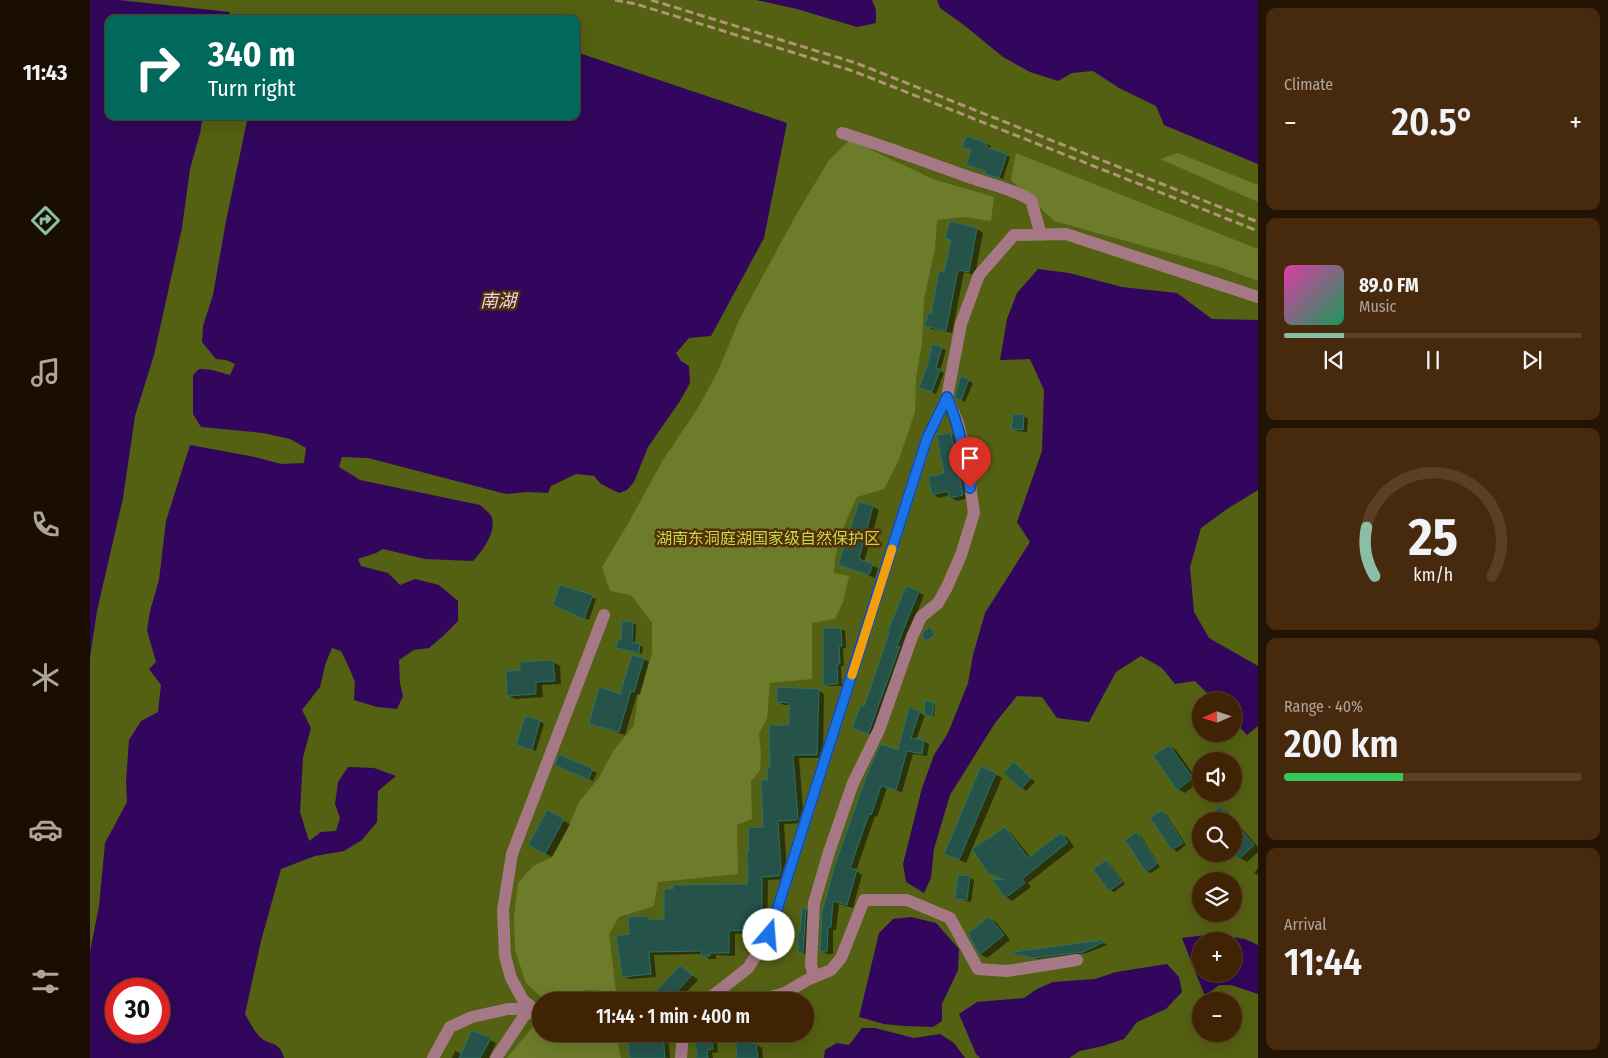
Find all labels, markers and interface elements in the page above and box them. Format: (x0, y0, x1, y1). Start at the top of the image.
text: 340 m (208, 33, 296, 75)
icon: right (125, 35, 190, 100)
text: 11:43 (23, 59, 67, 86)
text: Turn right (208, 75, 296, 102)
text: Climate (1284, 75, 1333, 94)
text: 20.5° (1392, 99, 1474, 145)
text: − (1284, 106, 1297, 139)
text: + (1569, 106, 1582, 139)
icon: directions (28, 203, 63, 238)
text: 89.0 FM (1359, 274, 1419, 297)
water label: 南湖 (480, 290, 519, 312)
text: Music (1359, 297, 1396, 316)
icon: previous (1320, 346, 1348, 374)
icon: pause (1419, 346, 1447, 374)
icon: next (1518, 346, 1546, 374)
icon: music (28, 355, 63, 390)
pin (949, 437, 991, 488)
icon: arrive (956, 444, 984, 472)
text: 25 (1407, 506, 1458, 569)
icon: phone (28, 507, 63, 542)
park label: 湖南东洞庭湖国家级自然保护区 (656, 529, 880, 548)
text: km/h (1413, 564, 1453, 586)
icon: climate (28, 660, 63, 695)
north arrow (1192, 692, 1242, 742)
map controls (1192, 692, 1242, 1042)
text: Range · 40% (1284, 697, 1363, 716)
text: 200 km (1284, 721, 1399, 767)
button: sound (1192, 752, 1242, 802)
icon: car (28, 812, 63, 847)
button: search (1192, 812, 1242, 862)
button: layers (1192, 872, 1242, 922)
position arrow (742, 908, 794, 960)
text: Arrival (1284, 915, 1326, 934)
button: + (1192, 932, 1242, 982)
text: 11:44 (1284, 939, 1362, 985)
icon: filters (28, 964, 63, 999)
speed limit sign: 30 (105, 978, 170, 1043)
button: − (1192, 992, 1242, 1042)
text: 11:44 · 1 min · 400 m (596, 1005, 750, 1028)

